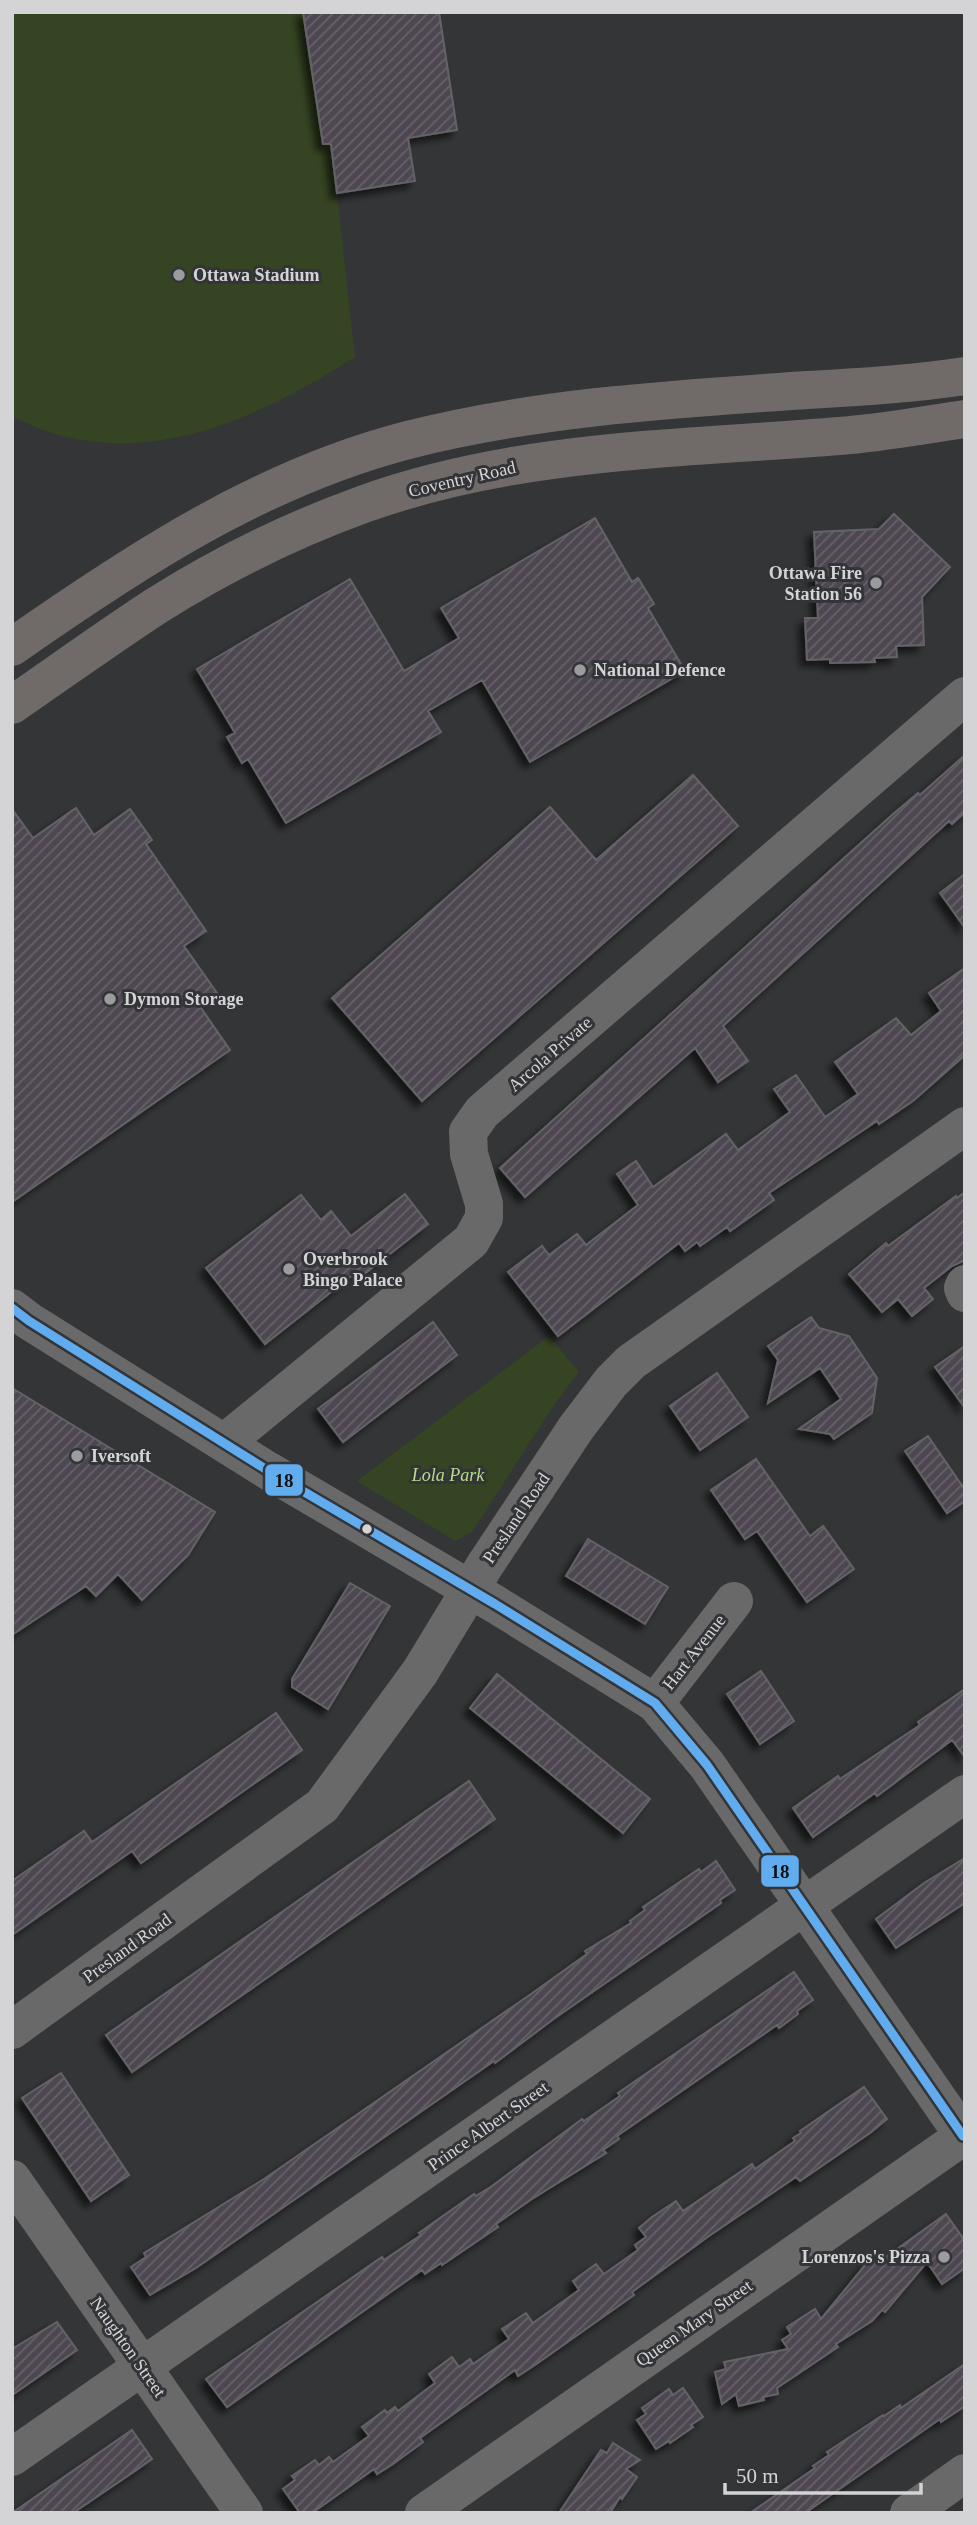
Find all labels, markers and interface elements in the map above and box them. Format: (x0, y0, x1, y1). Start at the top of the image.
place label: Ottawa Stadium (193, 265, 320, 285)
marker: Ottawa Stadium (171, 267, 187, 283)
street label: Coventry Road (406, 457, 518, 501)
place label: Ottawa Fire Station 56 (769, 563, 862, 604)
marker: Ottawa Fire Station 56 (868, 575, 884, 591)
place label: National Defence (594, 660, 725, 680)
marker: National Defence (572, 662, 588, 678)
place label: Dymon Storage (124, 989, 244, 1009)
marker: Dymon Storage (102, 991, 118, 1007)
street label: Arcola Private (504, 1012, 596, 1096)
place label: Overbrook Bingo Palace (303, 1249, 403, 1290)
marker: Overbrook Bingo Palace (281, 1261, 297, 1277)
place label: Iversoft (91, 1446, 151, 1466)
marker: Iversoft (69, 1448, 85, 1464)
line badge: 18 (264, 1463, 304, 1497)
park label: Lola Park (411, 1465, 485, 1485)
street label: Presland Road (478, 1469, 554, 1567)
text: 18 (275, 1470, 294, 1491)
unlabelled marker (360, 1522, 374, 1536)
street label: Hart Avenue (658, 1610, 730, 1694)
line badge: 18 (760, 1854, 800, 1888)
text: 18 (771, 1861, 790, 1882)
street label: Presland Road (79, 1909, 175, 1987)
street label: Prince Albert Street (424, 2077, 552, 2175)
place label: Lorenzos's Pizza (802, 2247, 930, 2267)
marker: Lorenzos's Pizza (936, 2249, 952, 2265)
street label: Queen Mary Street (632, 2276, 756, 2370)
street label: Naughton Street (86, 2293, 170, 2401)
scale bar (725, 2452, 921, 2496)
text: 50 m (736, 2464, 779, 2488)

